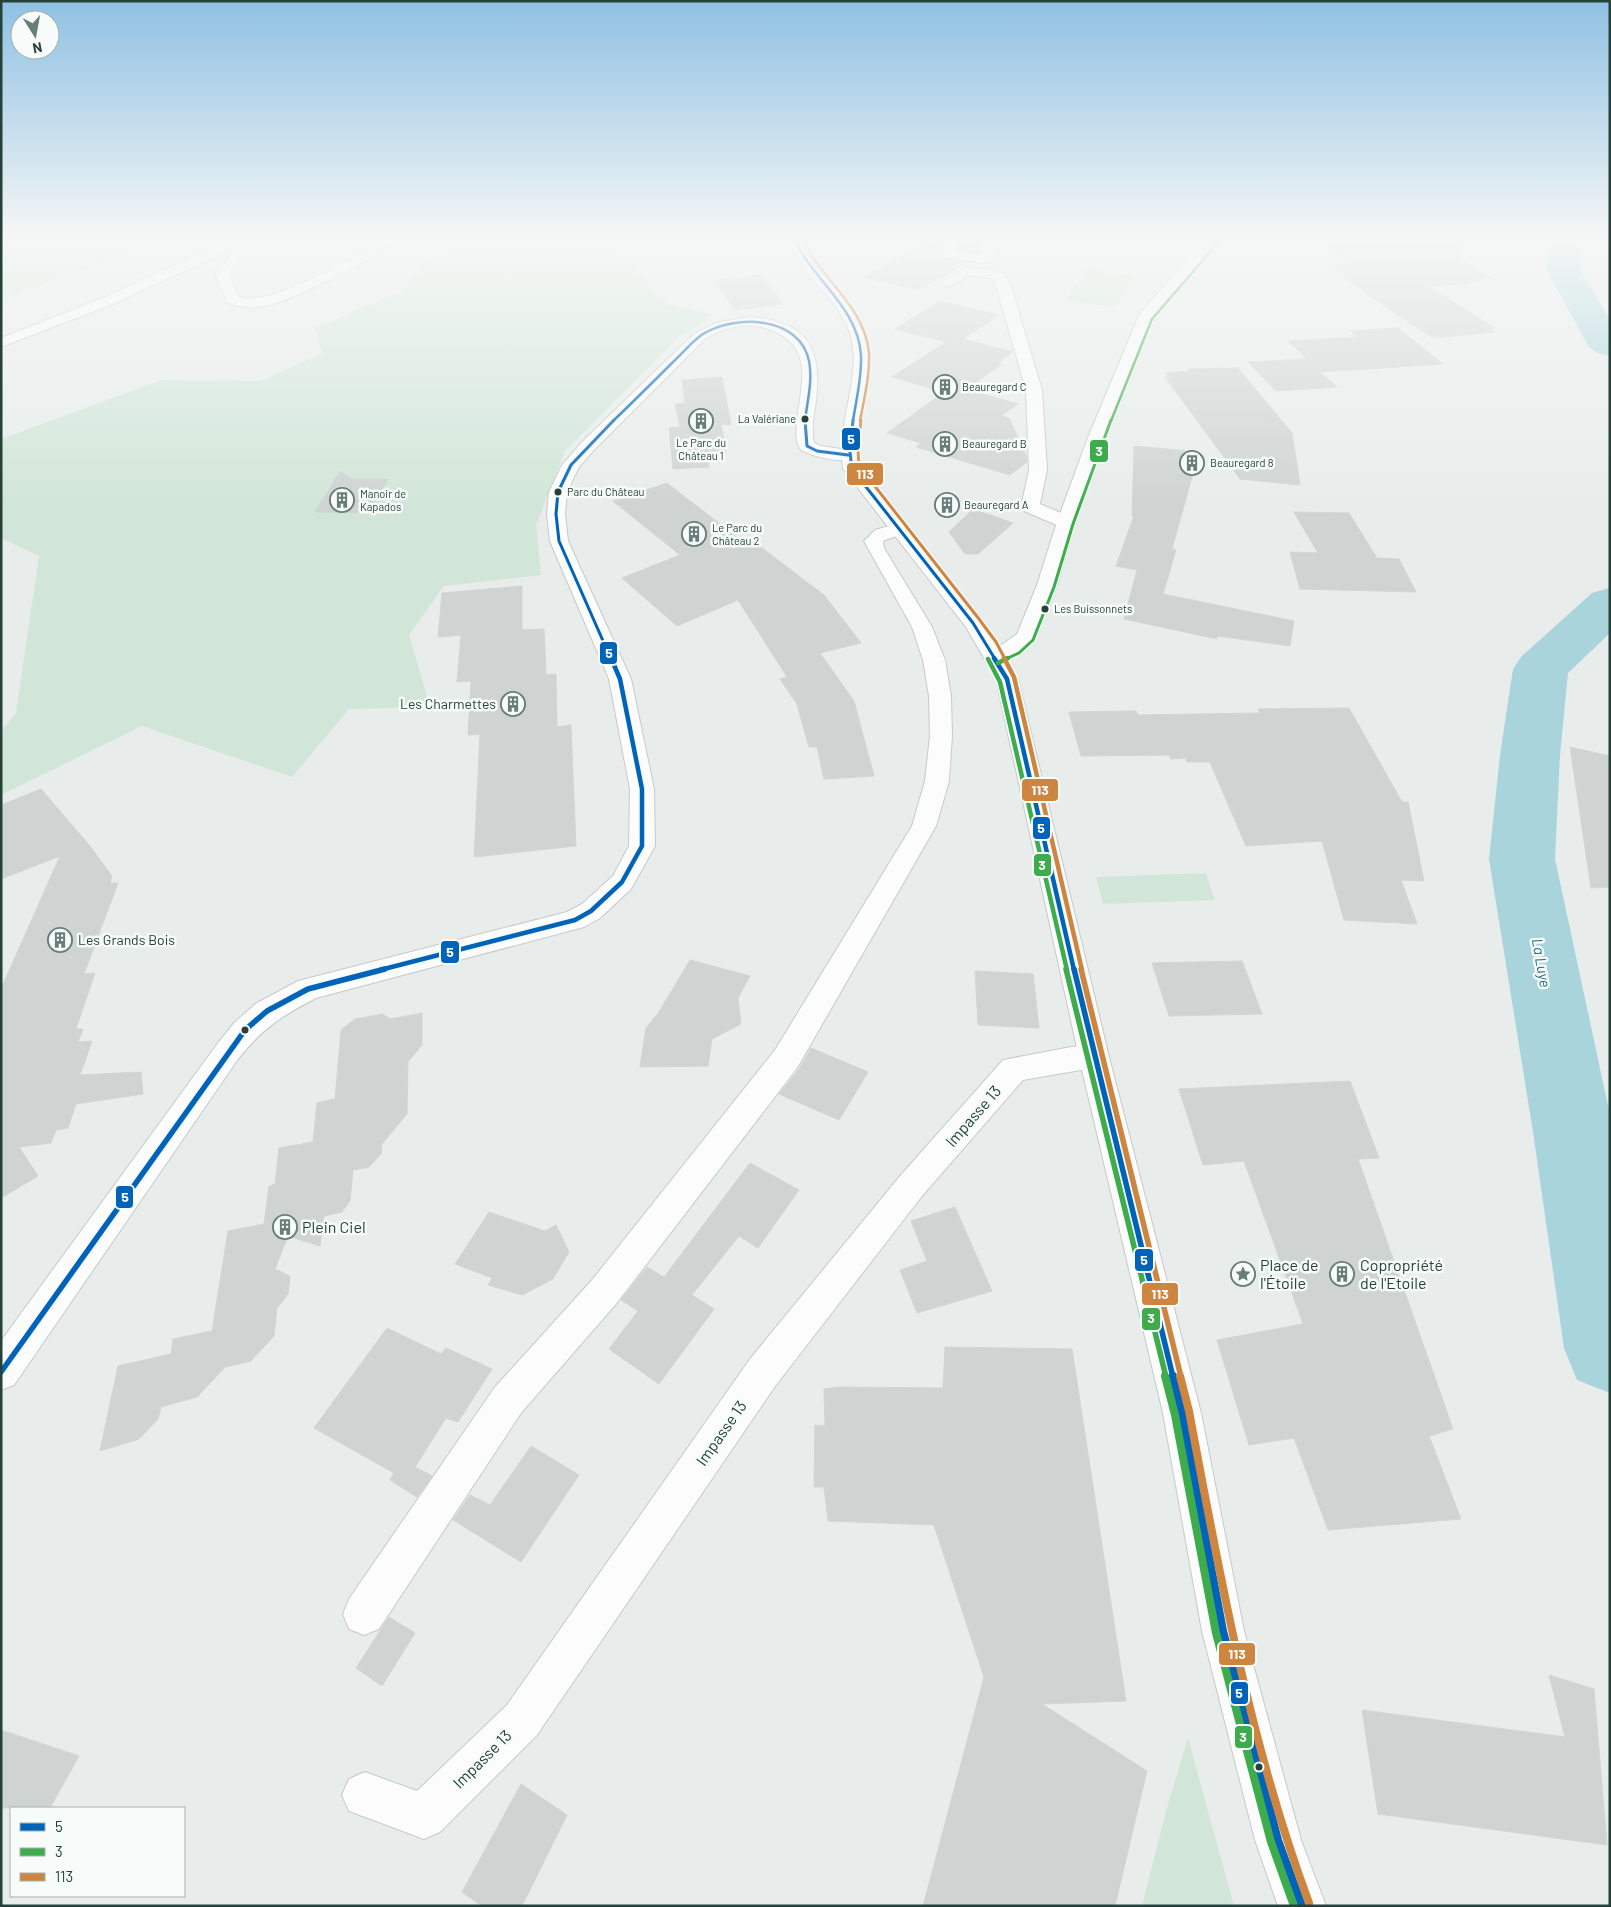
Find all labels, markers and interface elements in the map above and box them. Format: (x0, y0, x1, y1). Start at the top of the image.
north arrow (10, 10, 60, 60)
text: N (31, 39, 44, 57)
building icon: Beauregard C (932, 374, 958, 400)
place label: Beauregard C (962, 380, 1026, 393)
building icon: Le Parc du Château 1 (688, 408, 714, 434)
place label: La Valériane (738, 412, 796, 425)
marker: La Valériane (800, 414, 810, 424)
line badge: 5 (841, 427, 861, 451)
text: 5 (847, 430, 855, 447)
building icon: Beauregard B (932, 431, 958, 457)
place label: Le Parc du Château 1 (676, 436, 726, 462)
place label: Beauregard B (962, 437, 1027, 450)
line badge: 3 (1089, 439, 1109, 463)
text: 3 (1095, 442, 1103, 459)
building icon: Beauregard 8 (1179, 450, 1205, 476)
place label: Beauregard 8 (1210, 456, 1274, 469)
line badge: 113 (846, 462, 884, 486)
text: 113 (856, 465, 874, 482)
place label: Parc du Château (567, 485, 645, 498)
building icon: Manoir de Kapados (329, 487, 355, 513)
place label: Manoir de Kapados (360, 487, 406, 513)
marker: Parc du Château (553, 487, 563, 497)
building icon: Beauregard A (934, 492, 960, 518)
place label: Beauregard A (964, 498, 1029, 511)
building icon: Le Parc du Château 2 (681, 521, 707, 547)
place label: Le Parc du Château 2 (712, 521, 762, 547)
place label: Les Buissonnets (1054, 602, 1132, 615)
marker: Les Buissonnets (1040, 604, 1050, 614)
line badge: 5 (599, 641, 618, 665)
text: 5 (605, 644, 613, 661)
building icon: Les Charmettes (500, 691, 526, 717)
place label: Les Charmettes (400, 695, 496, 712)
line badge: 113 (1021, 778, 1059, 802)
text: 113 (1031, 781, 1049, 798)
line badge: 5 (1032, 816, 1051, 840)
text: 5 (1037, 819, 1045, 836)
line badge: 3 (1033, 853, 1052, 877)
text: 3 (1038, 856, 1046, 873)
building icon: Les Grands Bois (47, 927, 73, 953)
place label: Les Grands Bois (78, 931, 175, 948)
water label: La Luye (1529, 937, 1555, 989)
line badge: 5 (440, 940, 460, 964)
text: 5 (446, 943, 454, 960)
unlabelled marker (240, 1025, 250, 1035)
street label: Impasse 13 (941, 1081, 1004, 1150)
line badge: 5 (115, 1185, 134, 1209)
text: 5 (121, 1188, 129, 1205)
building icon: Plein Ciel (272, 1214, 298, 1240)
place label: Plein Ciel (302, 1217, 366, 1236)
line badge: 5 (1134, 1248, 1154, 1272)
text: 5 (1140, 1251, 1148, 1268)
place label: Place de l'Étoile (1260, 1255, 1319, 1292)
place label: Copropriété de l'Etoile (1360, 1255, 1443, 1292)
place icon: Place de l'Étoile (1230, 1261, 1256, 1287)
building icon: Copropriété de l'Etoile (1329, 1261, 1355, 1287)
line badge: 113 (1141, 1282, 1179, 1306)
text: 113 (1151, 1285, 1169, 1302)
line badge: 3 (1141, 1307, 1161, 1331)
text: 3 (1147, 1309, 1155, 1326)
street label: Impasse 13 (691, 1397, 750, 1469)
line badge: 113 (1218, 1642, 1256, 1666)
text: 113 (1228, 1645, 1246, 1662)
line badge: 5 (1230, 1681, 1249, 1705)
text: 5 (1235, 1684, 1243, 1701)
street label: Impasse 13 (448, 1725, 515, 1792)
line badge: 3 (1234, 1725, 1253, 1749)
text: 3 (1239, 1728, 1247, 1745)
unlabelled marker (1254, 1762, 1264, 1772)
legend (10, 1807, 185, 1897)
text: 5 (55, 1817, 63, 1835)
text: 3 (55, 1842, 63, 1860)
text: 113 (55, 1867, 73, 1885)

